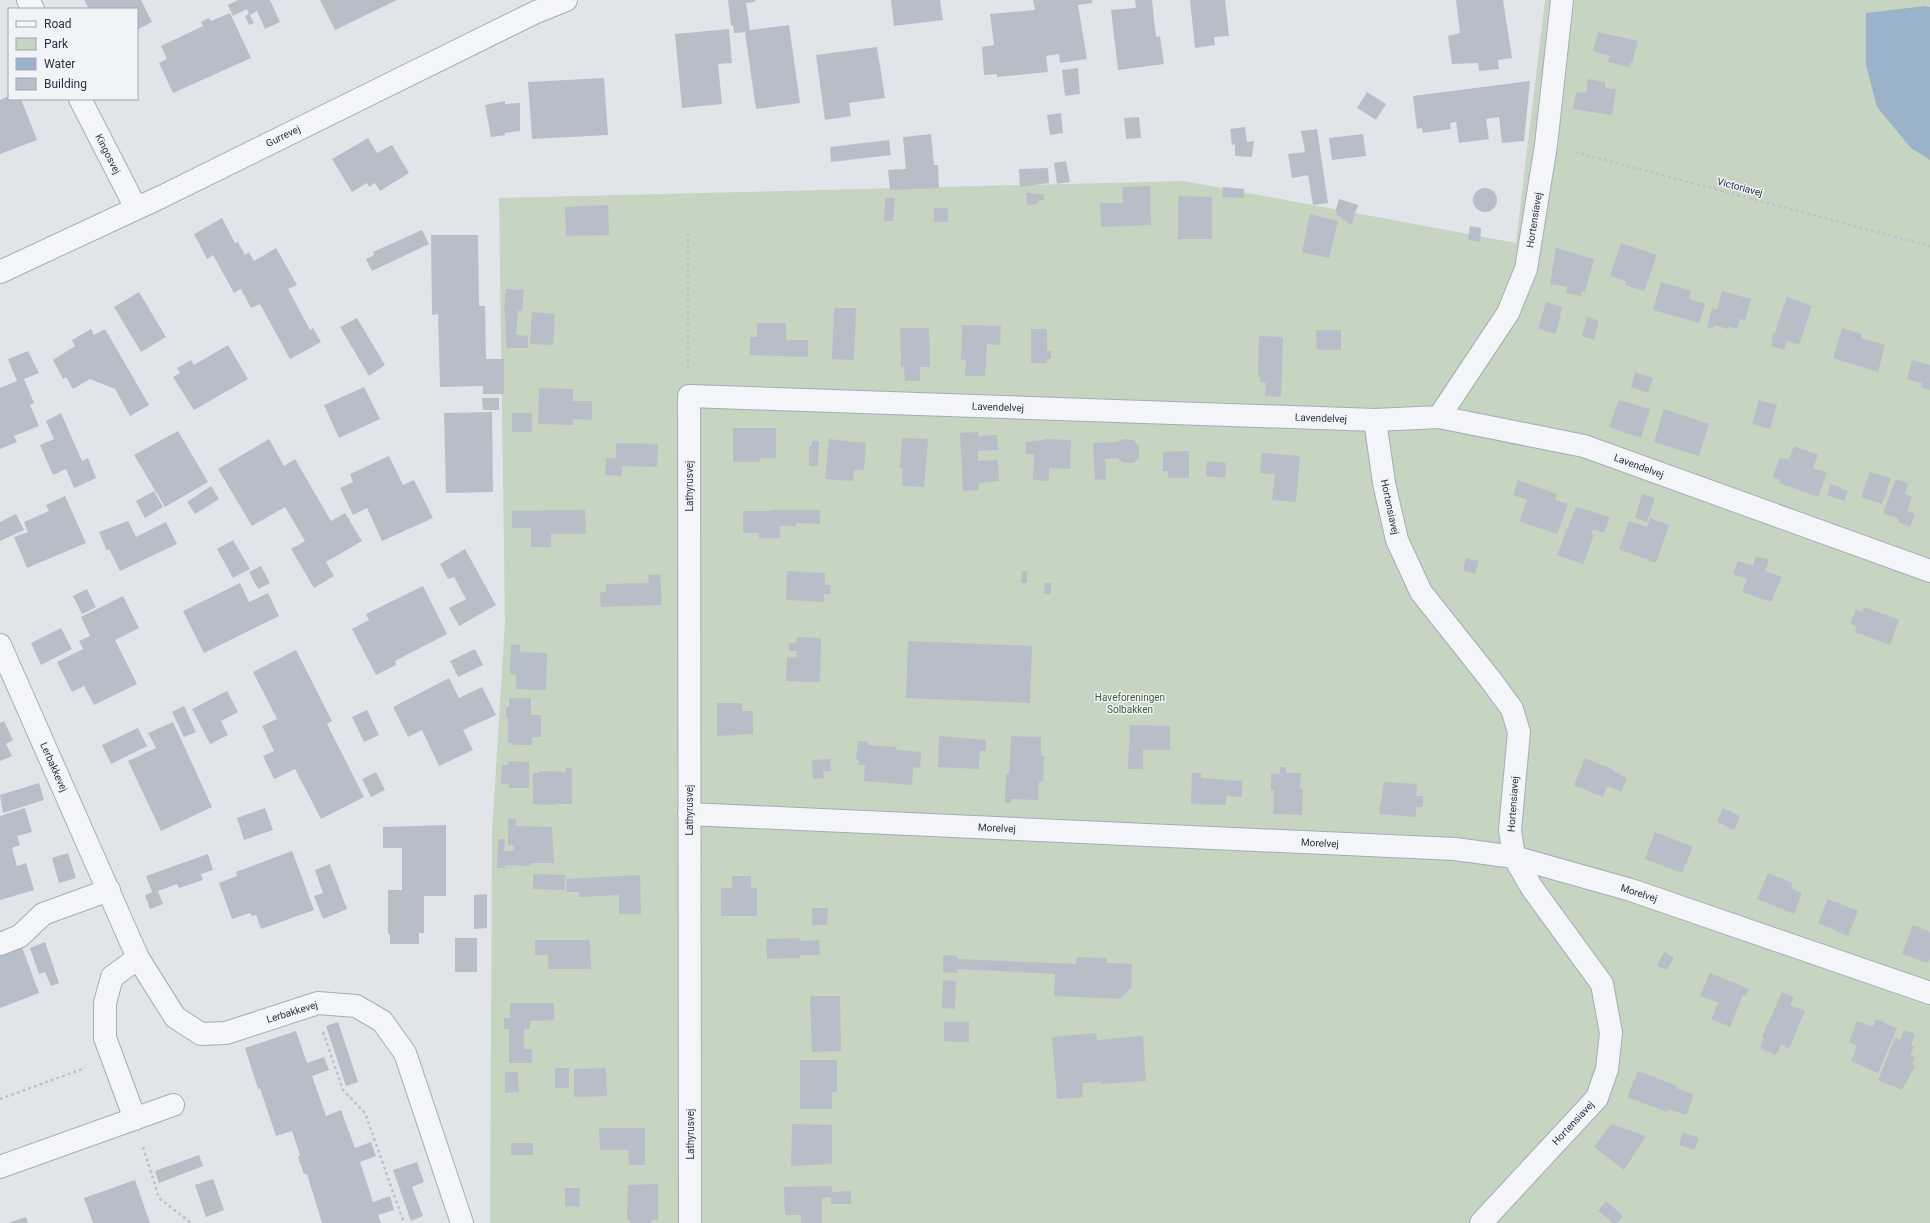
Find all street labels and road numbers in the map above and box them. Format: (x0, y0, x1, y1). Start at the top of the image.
street label: Gurrevej (264, 123, 302, 149)
street label: Kingosvej (93, 132, 123, 176)
street label: Victoriavej (1716, 176, 1764, 198)
street label: Hortensiavej (1524, 191, 1544, 249)
street label: Lavendelvej (972, 401, 1024, 413)
street label: Lavendelvej (1295, 412, 1347, 424)
street label: Lavendelvej (1613, 452, 1665, 480)
street label: Lathyrusvej (684, 461, 695, 511)
street label: Hortensiavej (1379, 478, 1401, 536)
street label: Lerbakkevej (38, 741, 70, 793)
street label: Hortensiavej (1506, 776, 1520, 832)
street label: Lathyrusvej (684, 785, 695, 835)
street label: Morelvej (978, 822, 1016, 834)
street label: Morelvej (1301, 837, 1339, 849)
street label: Morelvej (1619, 882, 1659, 904)
street label: Lerbakkevej (265, 999, 319, 1025)
street label: Hortensiavej (1550, 1099, 1596, 1147)
street label: Lathyrusvej (685, 1109, 696, 1159)

